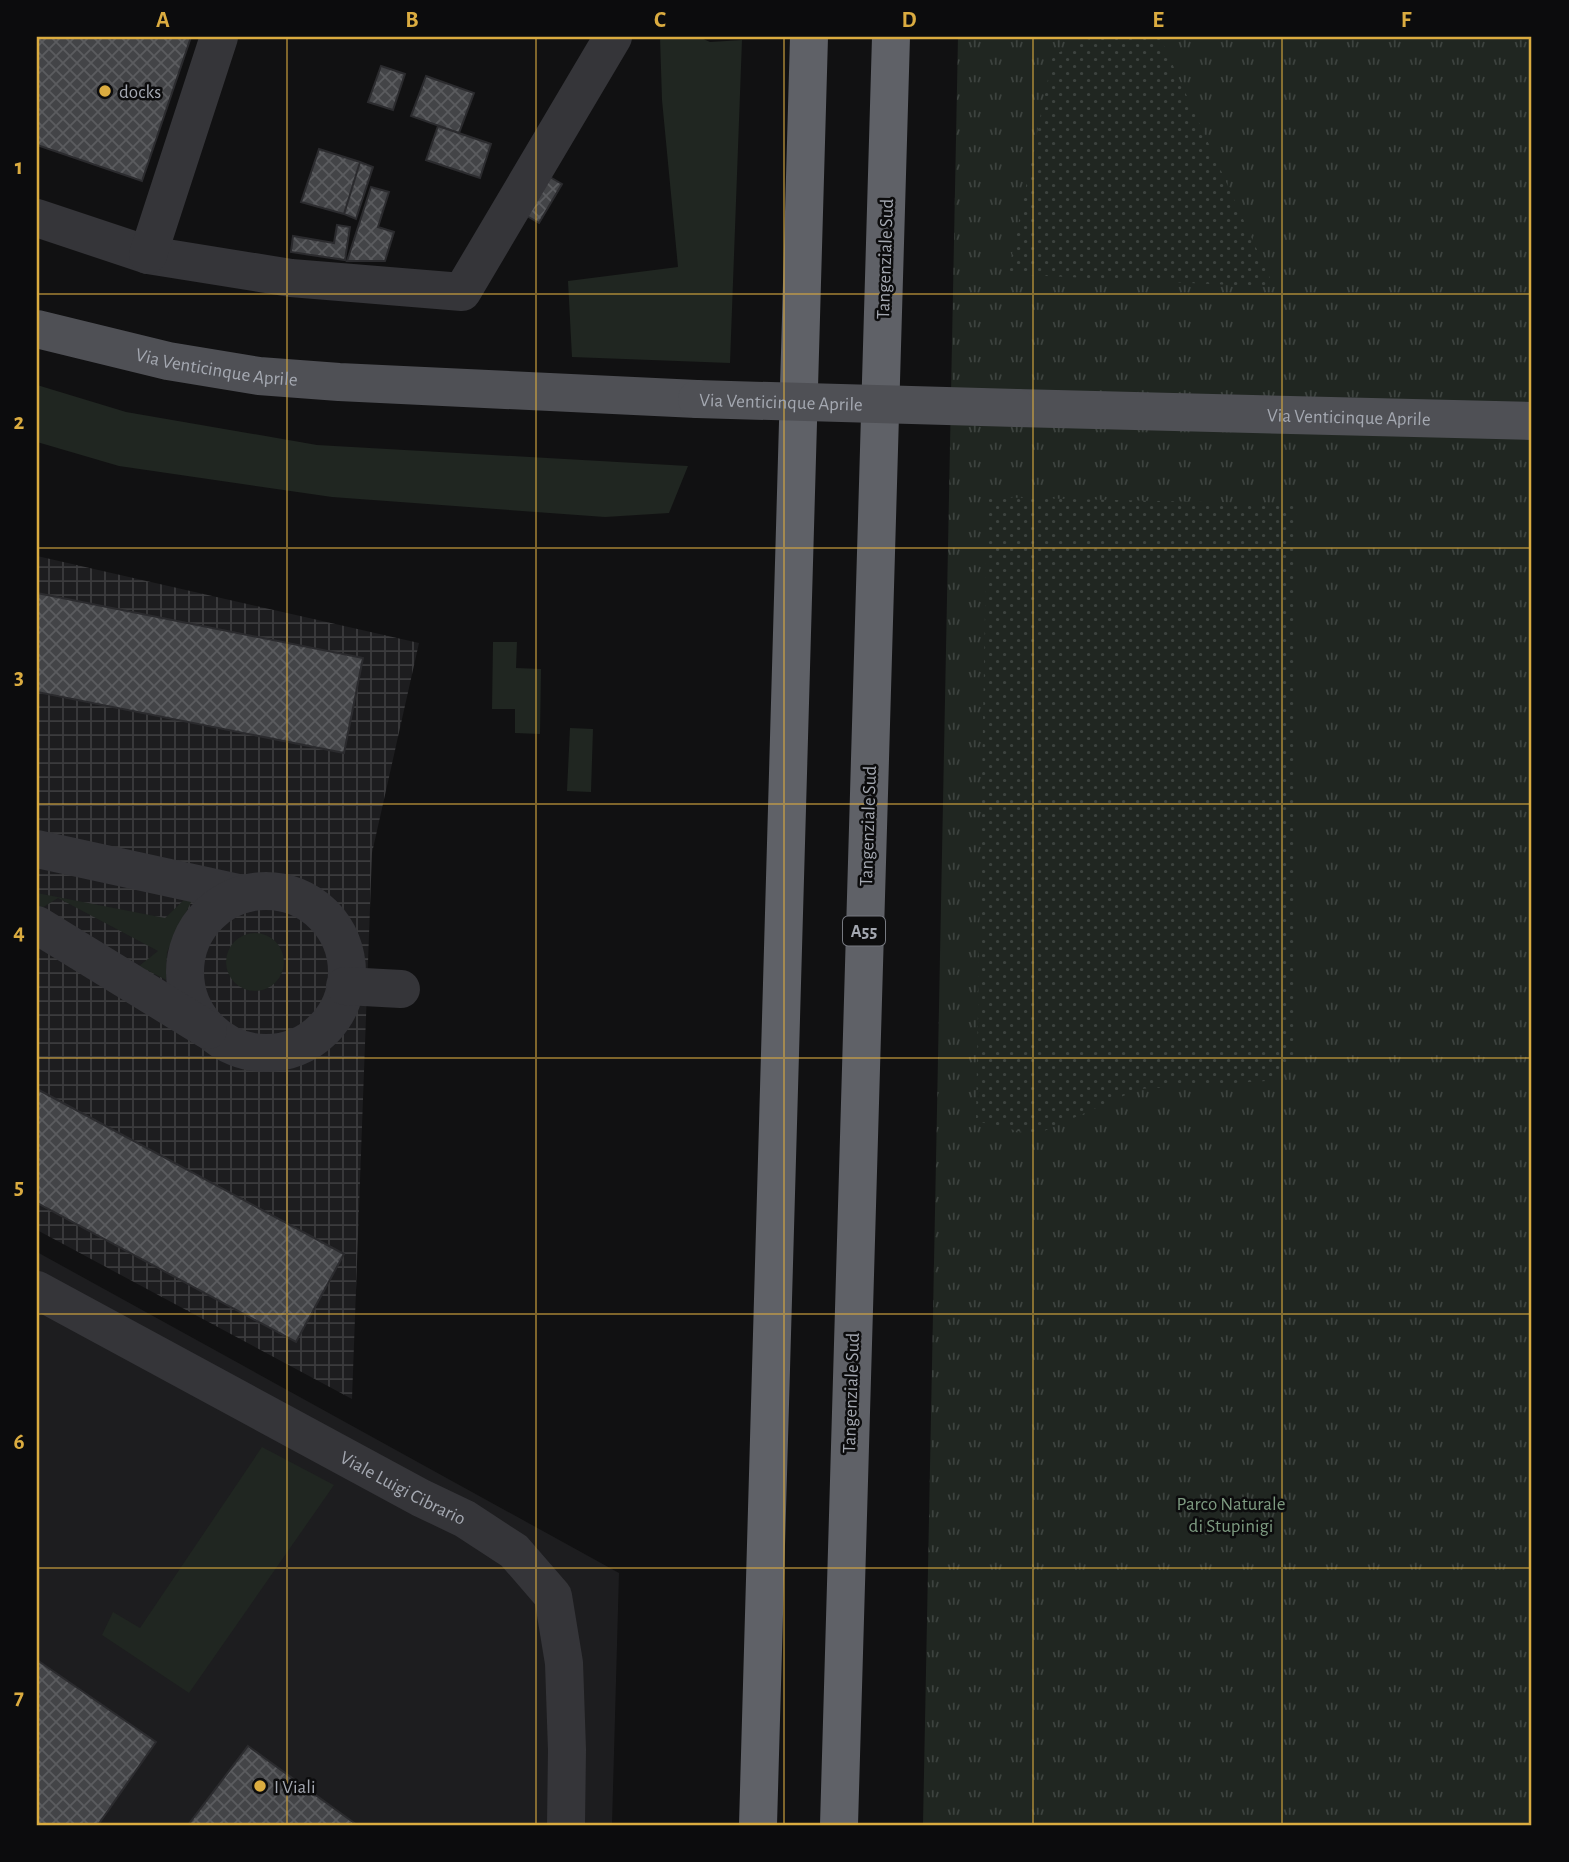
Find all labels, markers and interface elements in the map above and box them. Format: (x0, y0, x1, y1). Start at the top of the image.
text: A (156, 9, 170, 32)
text: B (405, 9, 419, 32)
text: C (654, 9, 666, 32)
text: D (901, 9, 917, 32)
text: E (1152, 9, 1164, 32)
text: F (1401, 9, 1412, 32)
marker: docks (97, 83, 113, 99)
place label: docks (119, 83, 161, 102)
text: 1 (15, 156, 23, 179)
street label: Tangenziale Sud (874, 198, 897, 320)
street label: Via Venticinque Aprile (134, 345, 298, 390)
street label: Via Venticinque Aprile (699, 391, 863, 415)
street label: Via Venticinque Aprile (1267, 406, 1431, 429)
text: 2 (14, 411, 25, 434)
text: 3 (14, 666, 24, 689)
street label: Tangenziale Sud (857, 765, 880, 887)
road number: A55 (843, 916, 885, 946)
text: 4 (13, 921, 25, 944)
text: 5 (14, 1176, 24, 1199)
street label: Tangenziale Sud (840, 1332, 863, 1454)
text: 6 (13, 1431, 25, 1454)
street label: Viale Luigi Cibrario (337, 1448, 468, 1529)
park label: Parco Naturale di Stupinigi (1177, 1495, 1285, 1536)
text: 7 (14, 1686, 24, 1709)
marker: I Viali (252, 1778, 268, 1794)
place label: I Viali (274, 1778, 316, 1797)

